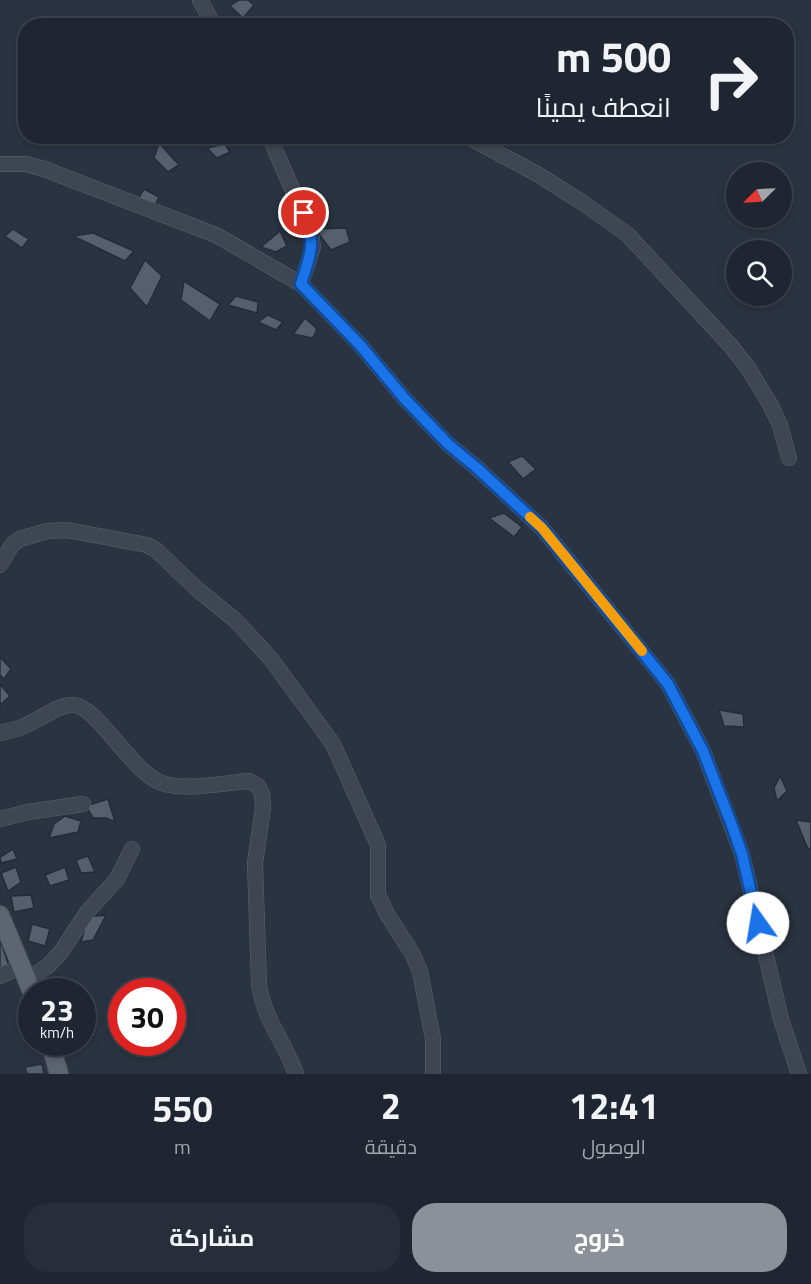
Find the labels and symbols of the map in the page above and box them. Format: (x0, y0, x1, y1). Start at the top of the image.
north arrow (726, 162, 792, 228)
pin (278, 187, 329, 238)
position arrow (726, 891, 790, 955)
speed limit sign: 30 (108, 978, 186, 1056)

